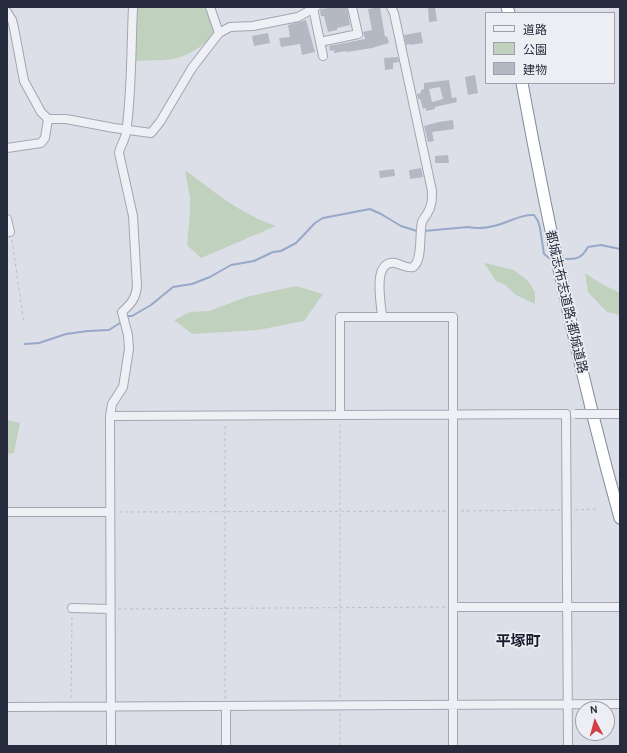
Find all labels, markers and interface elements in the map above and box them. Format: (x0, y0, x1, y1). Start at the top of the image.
legend (485, 12, 615, 84)
text: 道路 (523, 23, 547, 37)
text: 公園 (523, 43, 547, 57)
text: 建物 (523, 63, 547, 77)
street label: 都城志布志道路;都城道路 (542, 229, 590, 375)
district label: 平塚町 (496, 633, 540, 651)
north arrow (575, 701, 615, 741)
text: N (589, 703, 598, 716)

